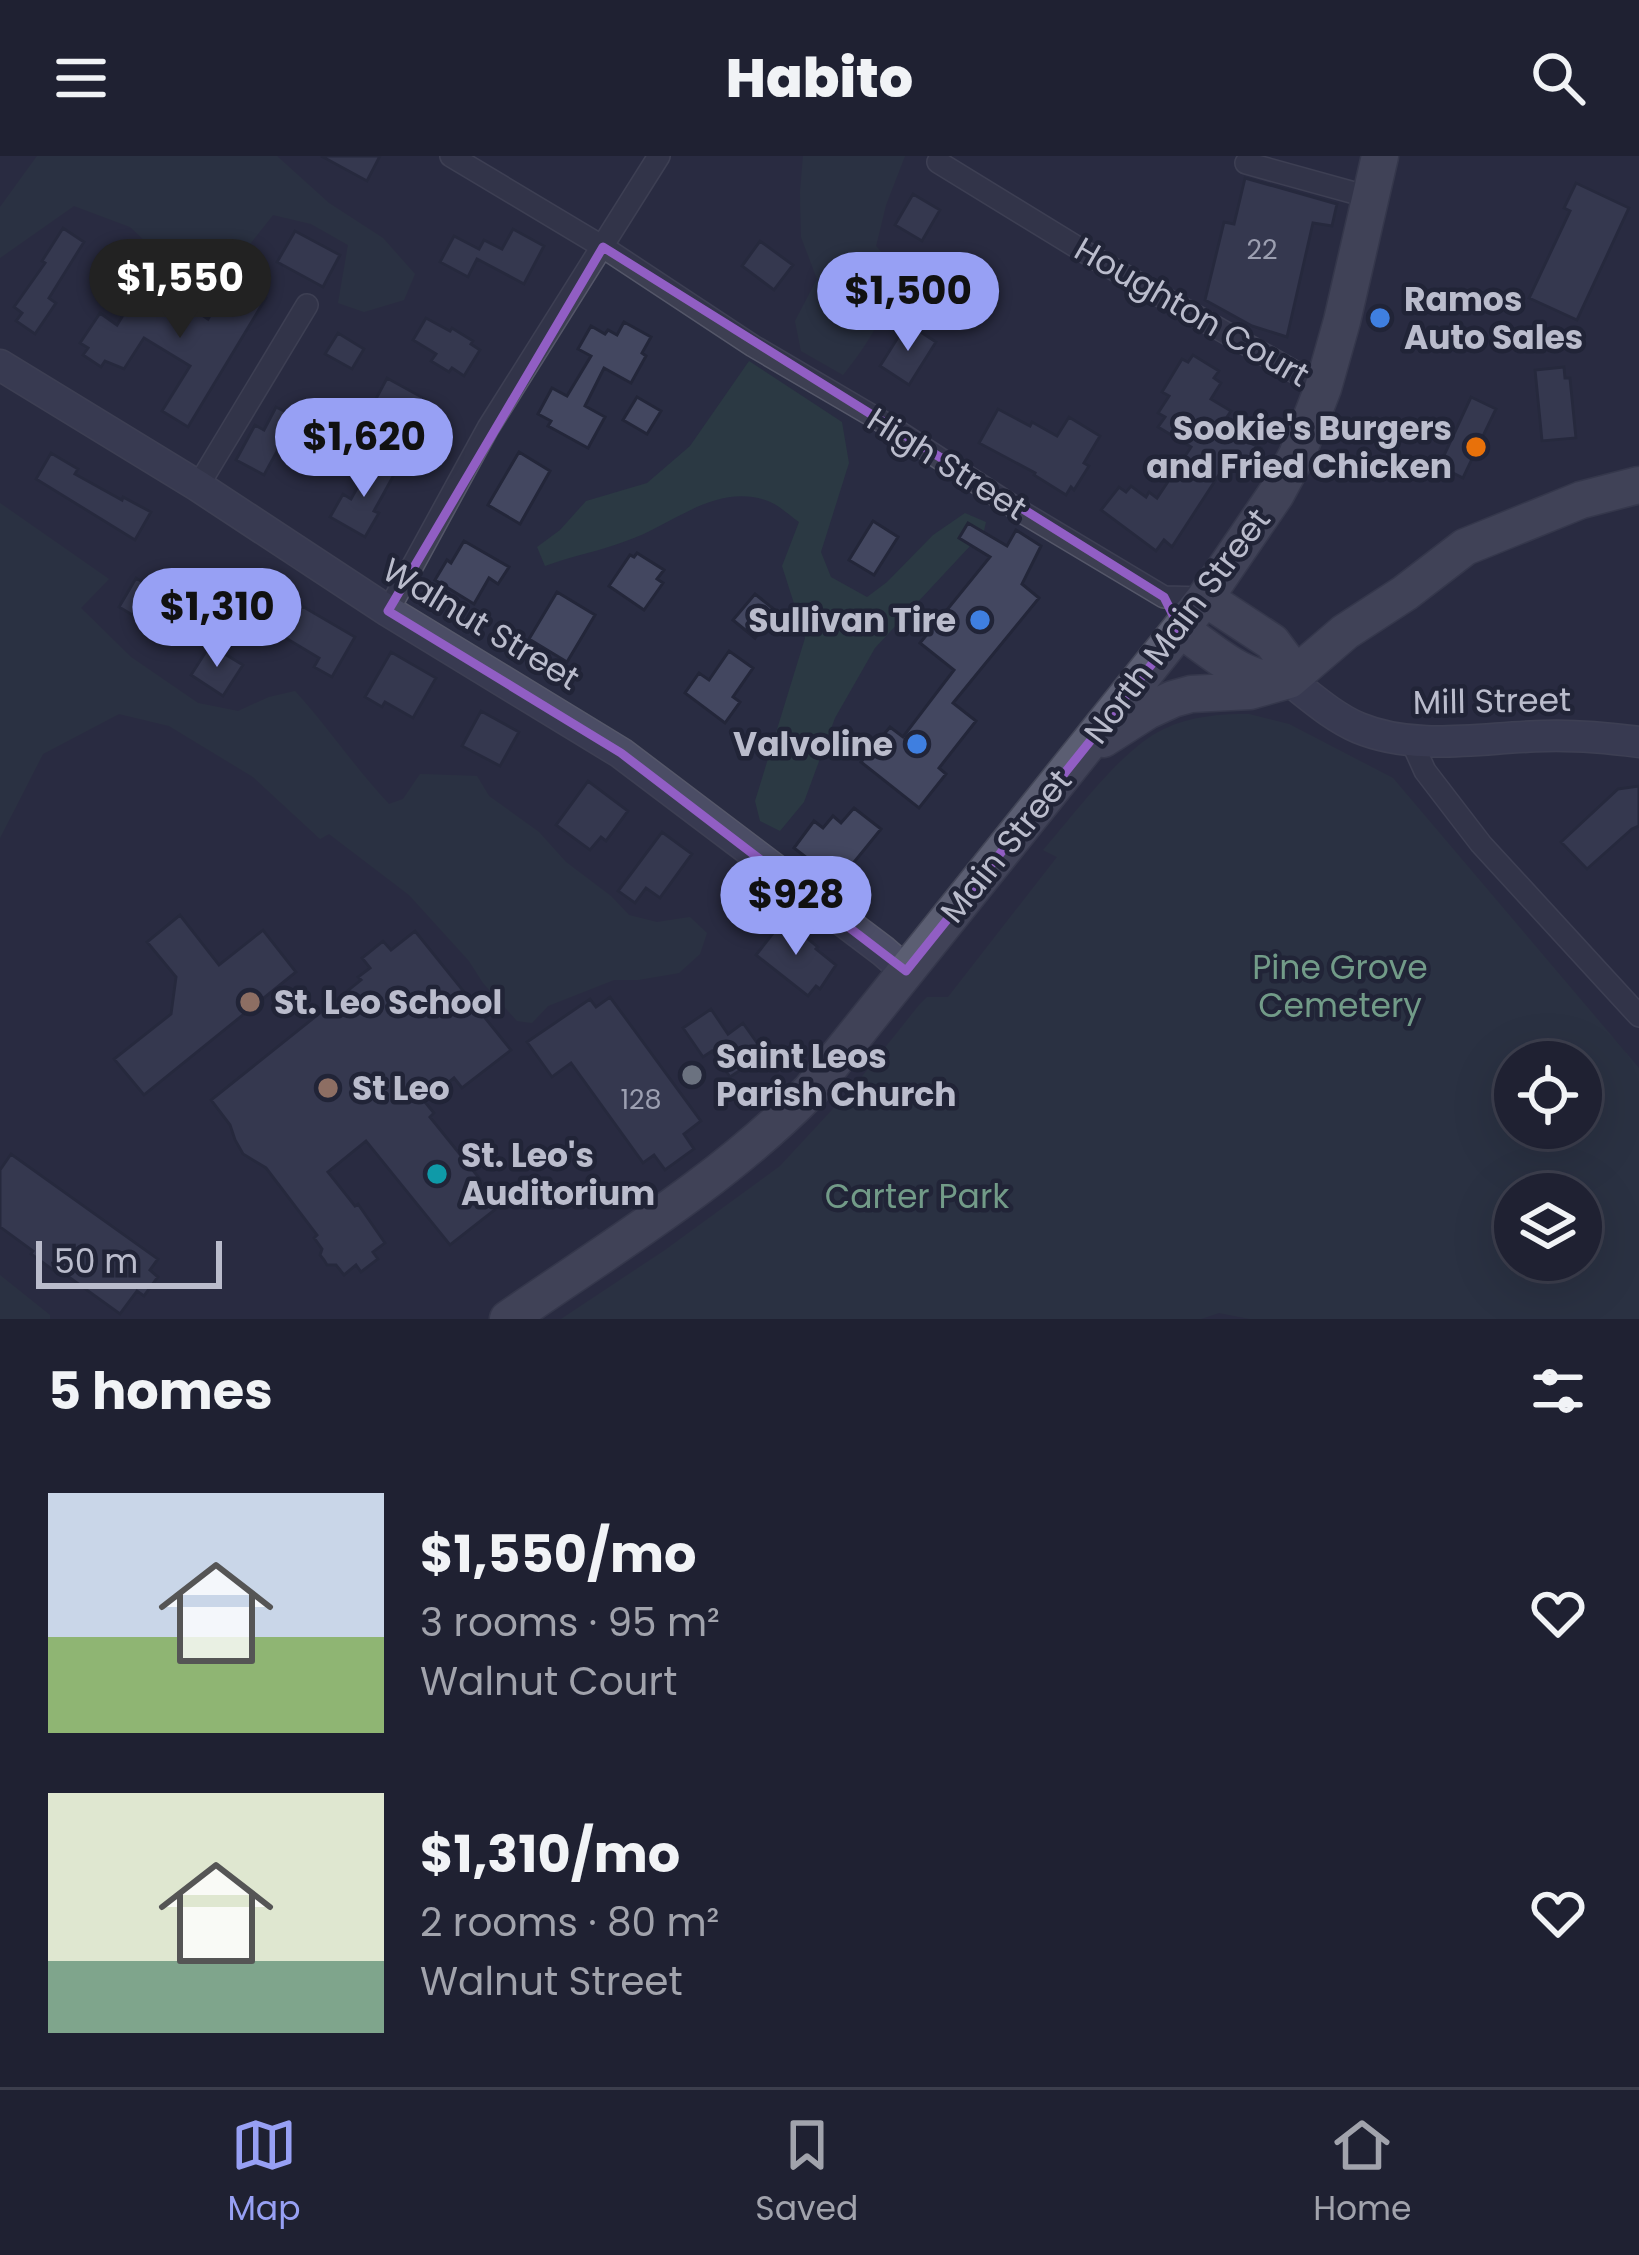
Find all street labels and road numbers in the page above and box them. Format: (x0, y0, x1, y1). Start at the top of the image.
street label: Houghton Court (1066, 226, 1318, 398)
street label: High Street (858, 396, 1036, 532)
street label: North Main Street (1073, 498, 1281, 754)
street label: Walnut Street (374, 547, 588, 701)
street label: Mill Street (1413, 676, 1571, 726)
street label: Main Street (929, 759, 1083, 933)

